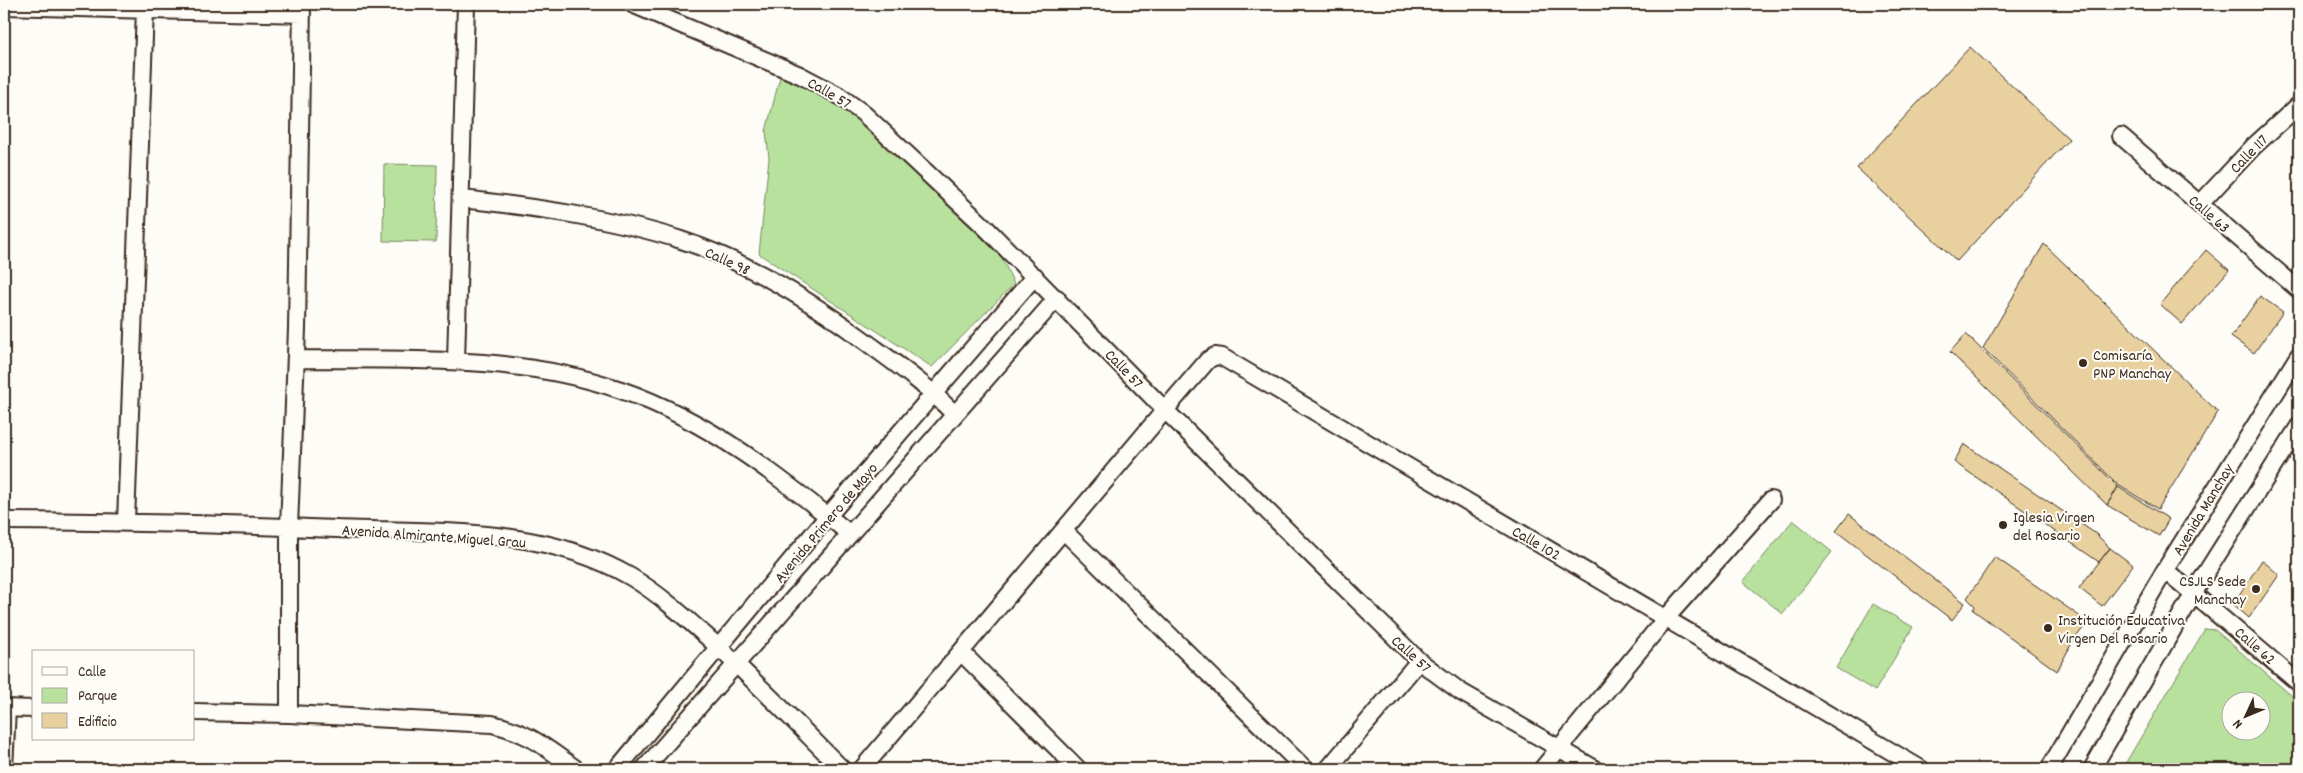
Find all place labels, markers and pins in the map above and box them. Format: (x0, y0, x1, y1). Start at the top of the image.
place label: Comisaría PNP Manchay (2093, 345, 2172, 386)
marker: Comisaría PNP Manchay (2077, 357, 2089, 369)
place label: Iglesia Virgen del Rosario (2013, 507, 2095, 548)
marker: Iglesia Virgen del Rosario (1997, 519, 2009, 531)
place label: CSJLS Sede Manchay (2179, 571, 2247, 612)
marker: CSJLS Sede Manchay (2250, 583, 2262, 595)
place label: Institución Educativa Virgen Del Rosario (2058, 610, 2185, 651)
marker: Institución Educativa Virgen Del Rosario (2042, 622, 2054, 634)

